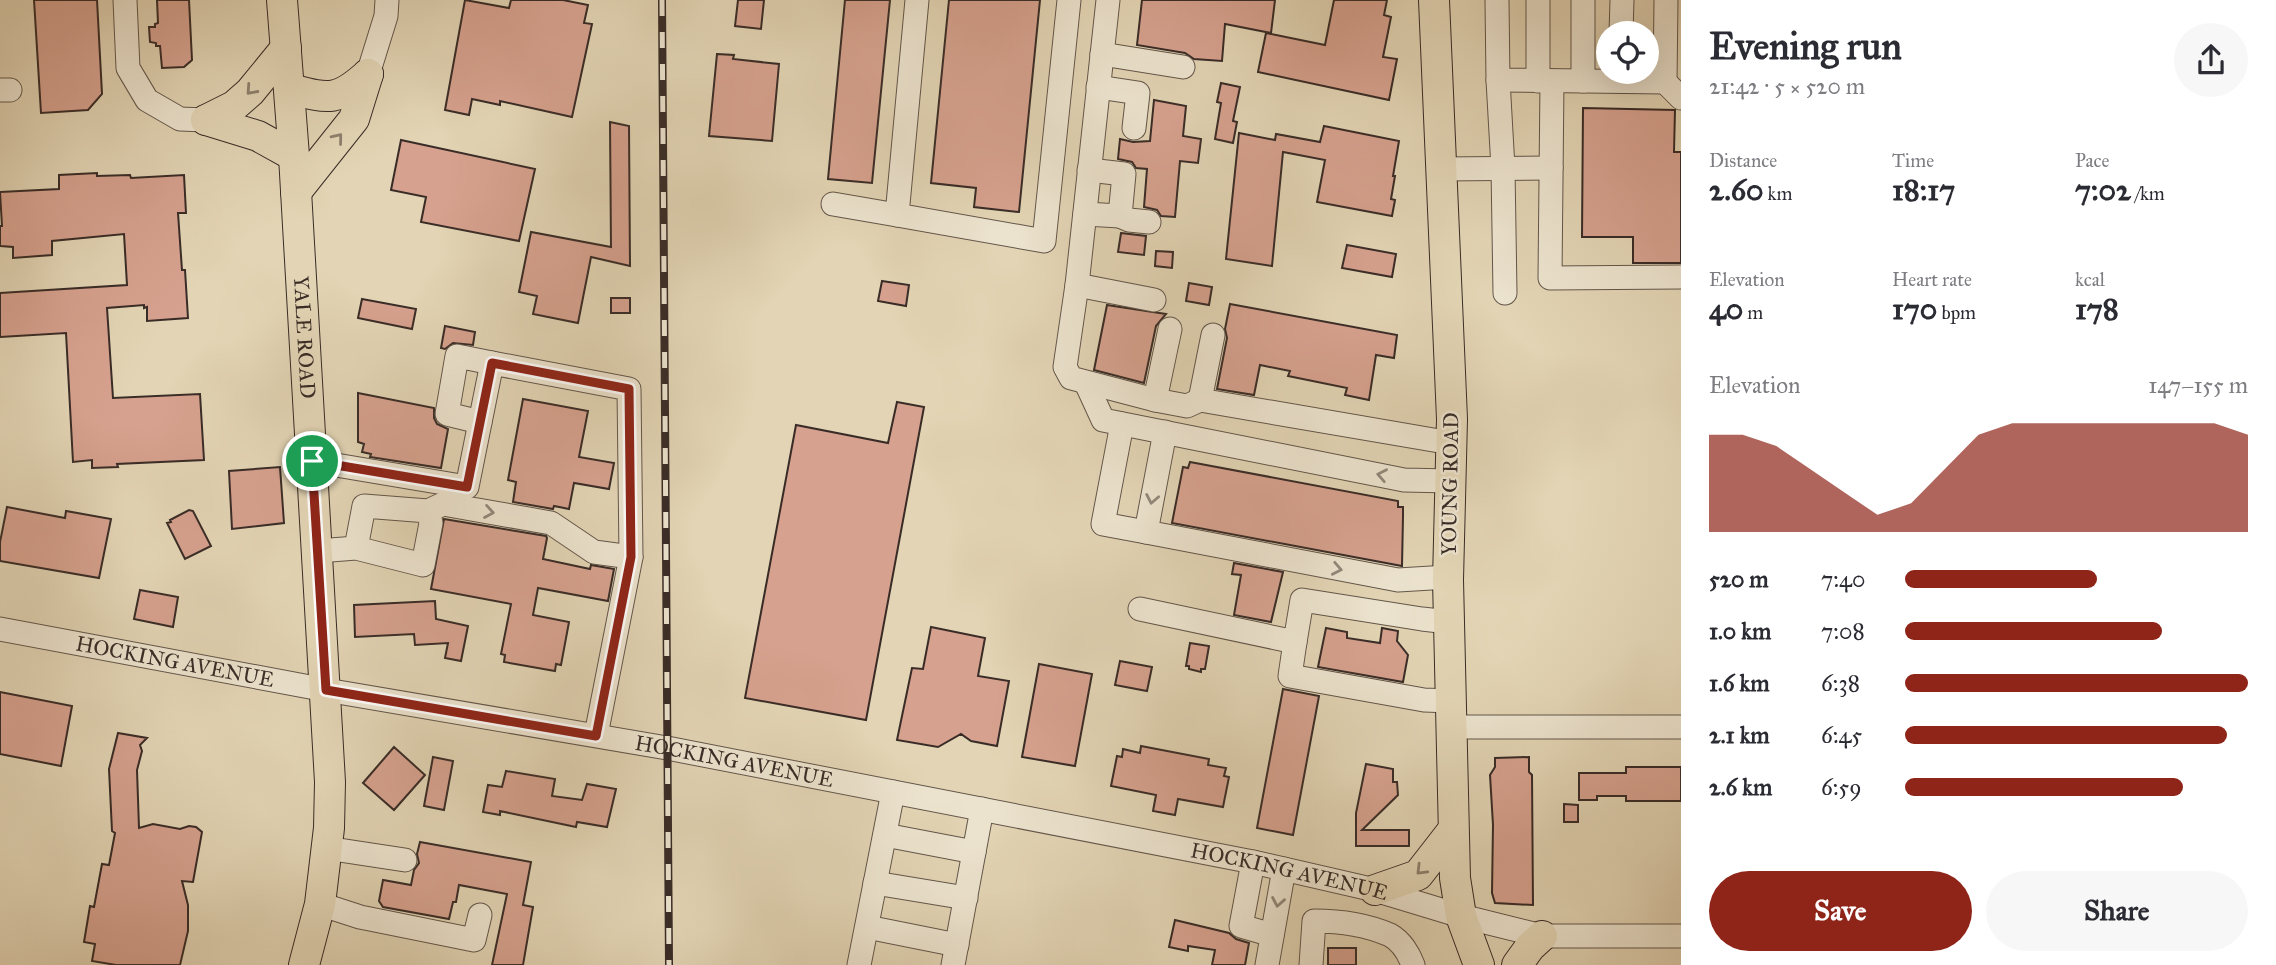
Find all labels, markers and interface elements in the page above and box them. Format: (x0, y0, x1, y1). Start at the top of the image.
map controls (1596, 21, 1659, 84)
button: locate (1596, 21, 1659, 84)
text: Evening run (1709, 23, 1902, 69)
button: share (2174, 23, 2248, 97)
text: 21:42 · 5 × 520 m (1709, 72, 1865, 100)
one-way arrow (246, 82, 259, 95)
one-way arrow (330, 134, 342, 147)
text: Distance (1709, 149, 1777, 172)
text: Time (1892, 149, 1934, 172)
text: Pace (2075, 149, 2109, 172)
text: 2.60 (1709, 172, 1763, 208)
text: 18:17 (1892, 172, 1955, 208)
text: 7:02 (2075, 172, 2131, 208)
text: km (1763, 182, 1792, 205)
text: /km (2131, 182, 2165, 205)
text: Elevation (1709, 268, 1784, 291)
text: Heart rate (1892, 268, 1972, 291)
text: kcal (2075, 268, 2105, 291)
street label: YALE ROAD (288, 275, 321, 399)
text: 40 (1709, 291, 1743, 327)
text: 170 (1892, 291, 1937, 327)
text: 178 (2075, 291, 2119, 327)
text: m (1743, 301, 1763, 324)
text: bpm (1937, 301, 1976, 324)
text: Elevation (1709, 371, 1800, 399)
text: 147–155 m (2148, 371, 2248, 399)
street label: YOUNG ROAD (1436, 412, 1464, 556)
pin (282, 431, 342, 491)
icon: arrive (293, 442, 331, 480)
one-way arrow (1376, 469, 1388, 484)
one-way arrow (1145, 493, 1160, 505)
one-way arrow (483, 504, 495, 519)
one-way arrow (1331, 560, 1343, 575)
text: 520 m (1709, 565, 1769, 593)
text: 7:40 (1821, 565, 1865, 593)
text: 1.0 km (1709, 617, 1771, 645)
text: 7:08 (1821, 617, 1865, 645)
street label: HOCKING AVENUE (74, 630, 276, 693)
text: 1.6 km (1709, 669, 1770, 697)
text: 6:38 (1821, 669, 1860, 697)
text: 2.1 km (1709, 721, 1770, 749)
text: 6:45 (1821, 721, 1862, 749)
street label: HOCKING AVENUE (633, 730, 835, 793)
text: 2.6 km (1709, 773, 1772, 801)
text: 6:59 (1821, 773, 1862, 801)
street label: HOCKING AVENUE (1188, 837, 1391, 906)
one-way arrow (1416, 862, 1429, 875)
button: Save (1709, 871, 1972, 951)
button: Share (1986, 871, 2248, 951)
one-way arrow (1271, 896, 1286, 908)

